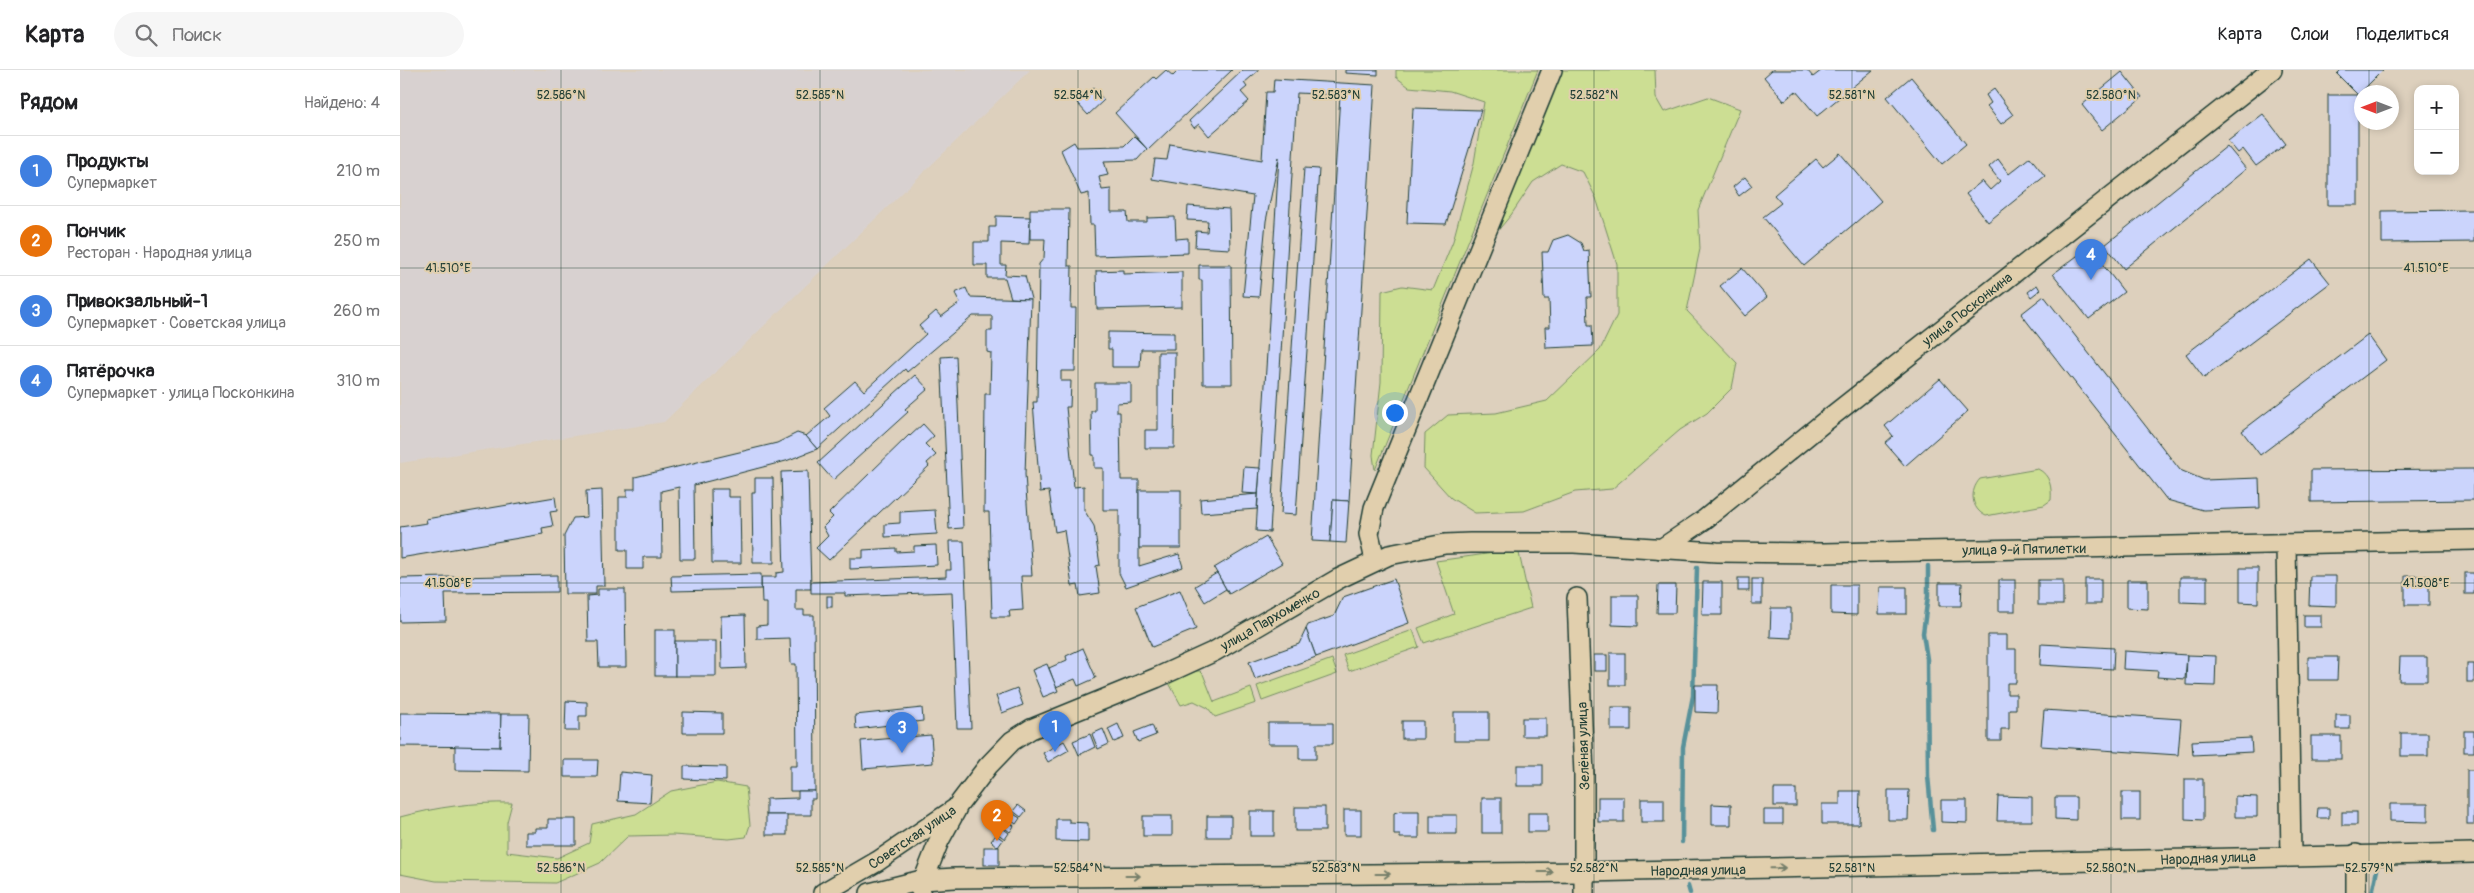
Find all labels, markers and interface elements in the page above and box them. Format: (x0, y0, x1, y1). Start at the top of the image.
search box (114, 12, 464, 57)
text: Карта (25, 20, 84, 49)
icon: search (132, 21, 160, 49)
text: Поиск (172, 23, 222, 47)
text: Карта (2218, 23, 2262, 46)
text: Слои (2290, 23, 2328, 46)
text: Поделиться (2356, 23, 2449, 46)
north arrow (2354, 85, 2399, 130)
map controls (2414, 85, 2459, 175)
button: + (2414, 85, 2459, 130)
text: 52.586°N (537, 88, 585, 103)
text: 52.585°N (796, 88, 844, 103)
text: 52.584°N (1054, 88, 1102, 103)
text: 52.583°N (1312, 88, 1360, 103)
text: 52.582°N (1570, 88, 1618, 103)
text: 52.581°N (1829, 88, 1875, 103)
text: 52.580°N (2086, 88, 2136, 103)
text: Рядом (20, 89, 78, 116)
text: Найдено: 4 (304, 93, 380, 113)
button: − (2414, 130, 2459, 175)
text: Продукты (67, 149, 149, 173)
text: 1 (33, 161, 39, 181)
text: 210 m (336, 161, 380, 181)
text: Супермаркет (67, 173, 157, 193)
text: Пончик (67, 219, 126, 243)
text: 2 (32, 231, 40, 251)
text: 250 m (334, 231, 380, 251)
pin: 4 (2075, 239, 2107, 280)
text: Ресторан · Народная улица (67, 243, 252, 263)
text: 41.510°E (425, 261, 471, 276)
text: 41.510°E (2403, 261, 2449, 276)
street label: улица Посконкина (1918, 269, 2016, 350)
text: Привокзальный-1 (67, 289, 208, 313)
text: 3 (32, 301, 40, 321)
text: 260 m (333, 301, 380, 321)
text: Супермаркет · Советская улица (67, 313, 286, 333)
text: Пятёрочка (67, 359, 155, 383)
text: 4 (31, 371, 41, 391)
text: 310 m (336, 371, 380, 391)
text: Супермаркет · улица Посконкина (67, 383, 294, 403)
your location (1382, 400, 1408, 426)
street label: улица 9-й Пятилетки (1961, 540, 2086, 559)
text: 41.508°E (425, 576, 471, 591)
text: 41.508°E (2403, 576, 2449, 591)
street label: улица Пархоменко (1217, 584, 1323, 655)
street label: Зелёная улица (1573, 702, 1594, 790)
pin: 1 (1039, 711, 1071, 752)
pin: 3 (886, 712, 918, 753)
pin: 2 (981, 800, 1013, 841)
street label: Советская улица (865, 802, 959, 873)
street label: Народная улица (2160, 848, 2256, 869)
text: 52.586°N (537, 861, 585, 876)
text: 52.585°N (796, 861, 844, 876)
text: 52.584°N (1054, 861, 1102, 876)
text: 52.583°N (1312, 861, 1360, 876)
text: 52.582°N (1570, 861, 1618, 876)
street label: Народная улица (1650, 861, 1746, 880)
text: 52.581°N (1829, 861, 1875, 876)
text: 52.580°N (2086, 861, 2136, 876)
text: 52.579°N (2345, 861, 2393, 876)
one-way arrow (1770, 863, 1786, 873)
one-way arrow (1537, 867, 1553, 877)
one-way arrow (1374, 869, 1391, 879)
one-way arrow (1124, 871, 1141, 881)

